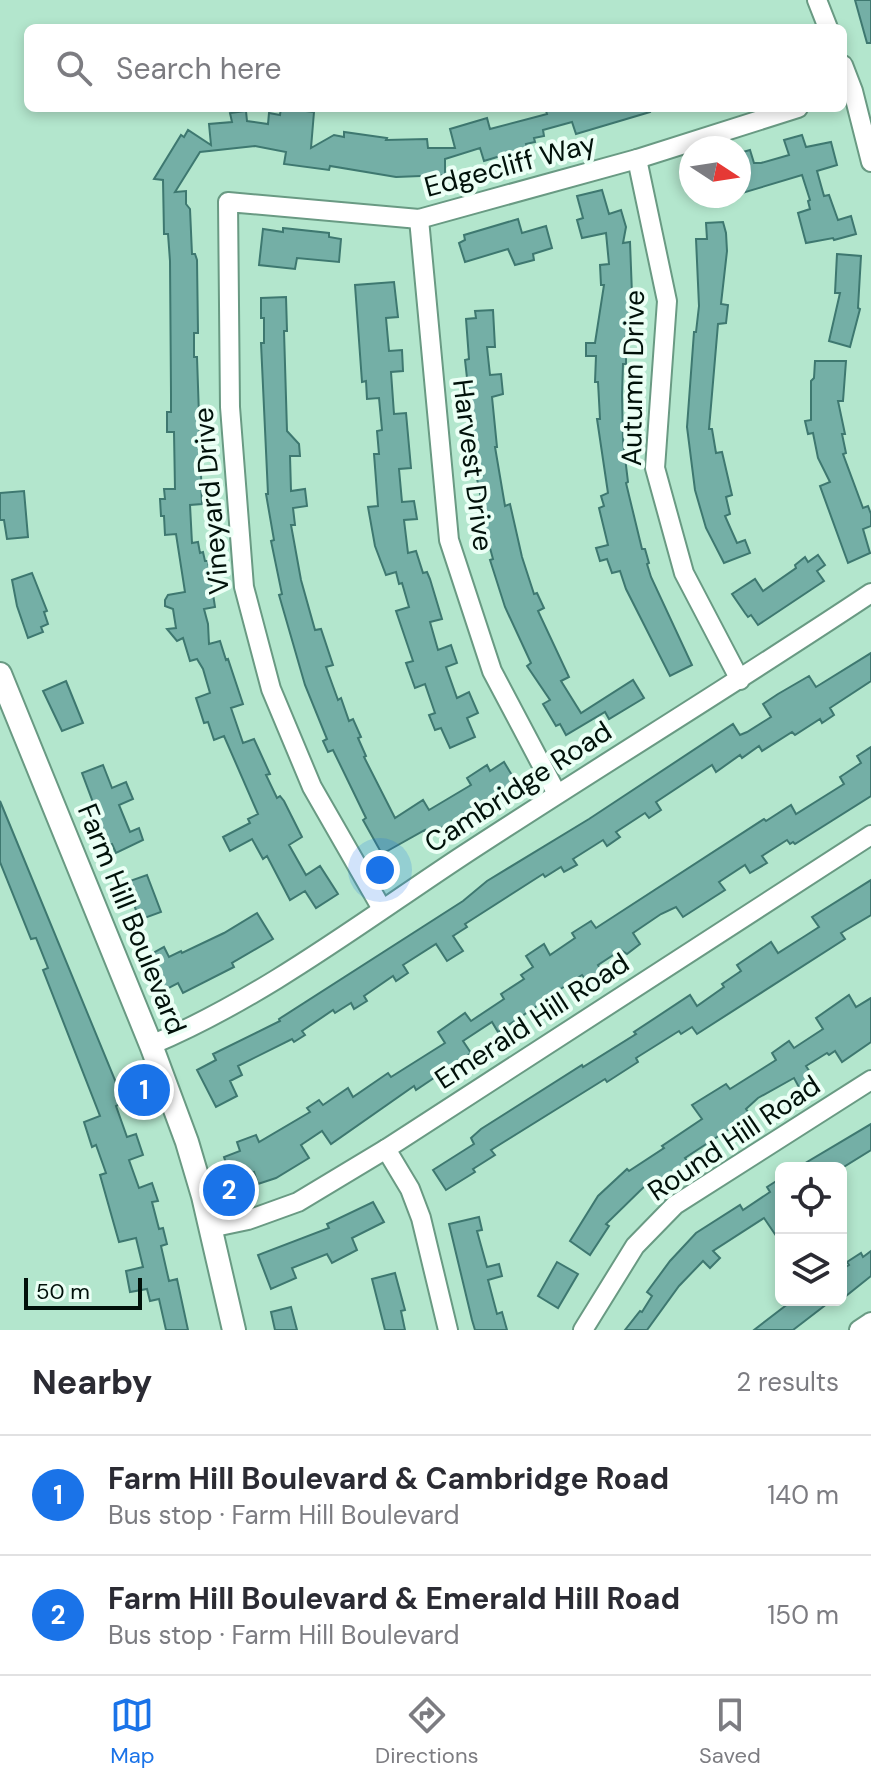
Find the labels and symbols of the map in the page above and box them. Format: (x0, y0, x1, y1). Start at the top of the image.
street label: Edgecliff Way (420, 124, 600, 206)
north arrow (679, 136, 751, 208)
street label: Autumn Drive (613, 290, 653, 466)
street label: Harvest Drive (444, 377, 502, 553)
street label: Vineyard Drive (184, 406, 238, 596)
street label: Cambridge Road (417, 713, 619, 861)
street label: Farm Hill Boulevard (69, 798, 195, 1040)
your location (360, 850, 400, 890)
street label: Emerald Hill Road (428, 944, 636, 1098)
pin: 1 (118, 1060, 170, 1120)
street label: Round Hill Road (641, 1067, 827, 1209)
pin: 2 (203, 1160, 255, 1220)
scale bar (24, 1274, 142, 1310)

